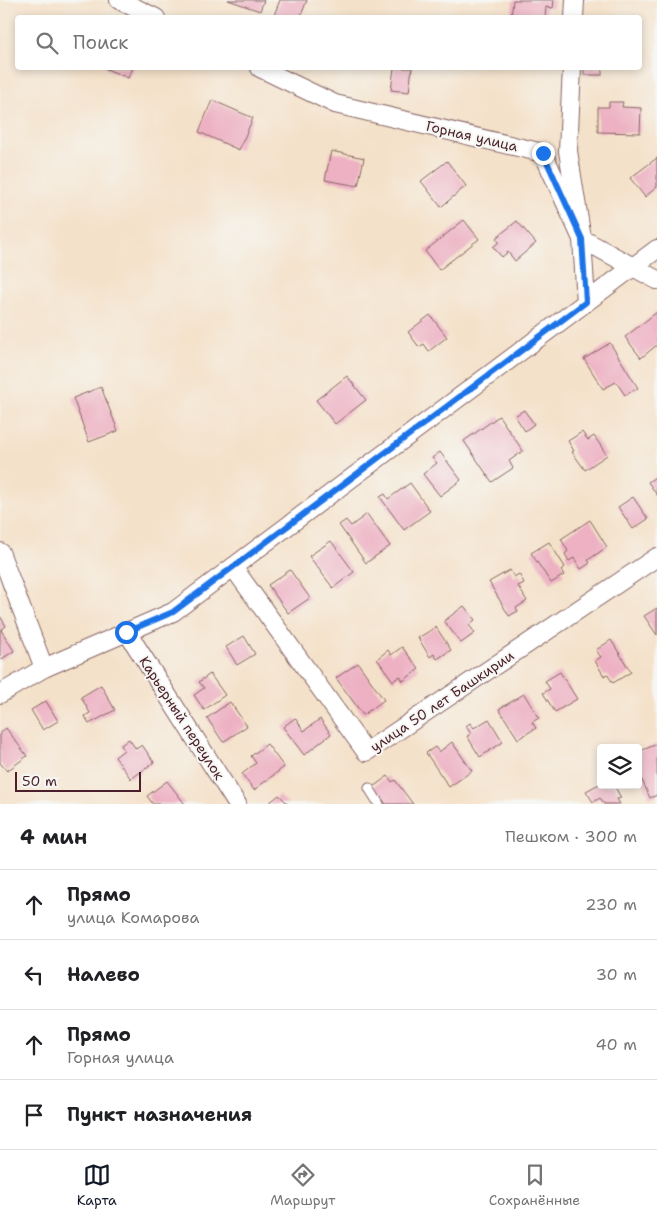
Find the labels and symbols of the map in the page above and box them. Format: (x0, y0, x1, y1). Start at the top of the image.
street label: Горная улица (424, 117, 520, 155)
route end (532, 142, 555, 165)
route start (115, 621, 138, 644)
street label: улица 50 лет Башкирии (367, 646, 517, 756)
street label: Карьерный переулок (135, 653, 229, 784)
scale bar (15, 769, 141, 792)

